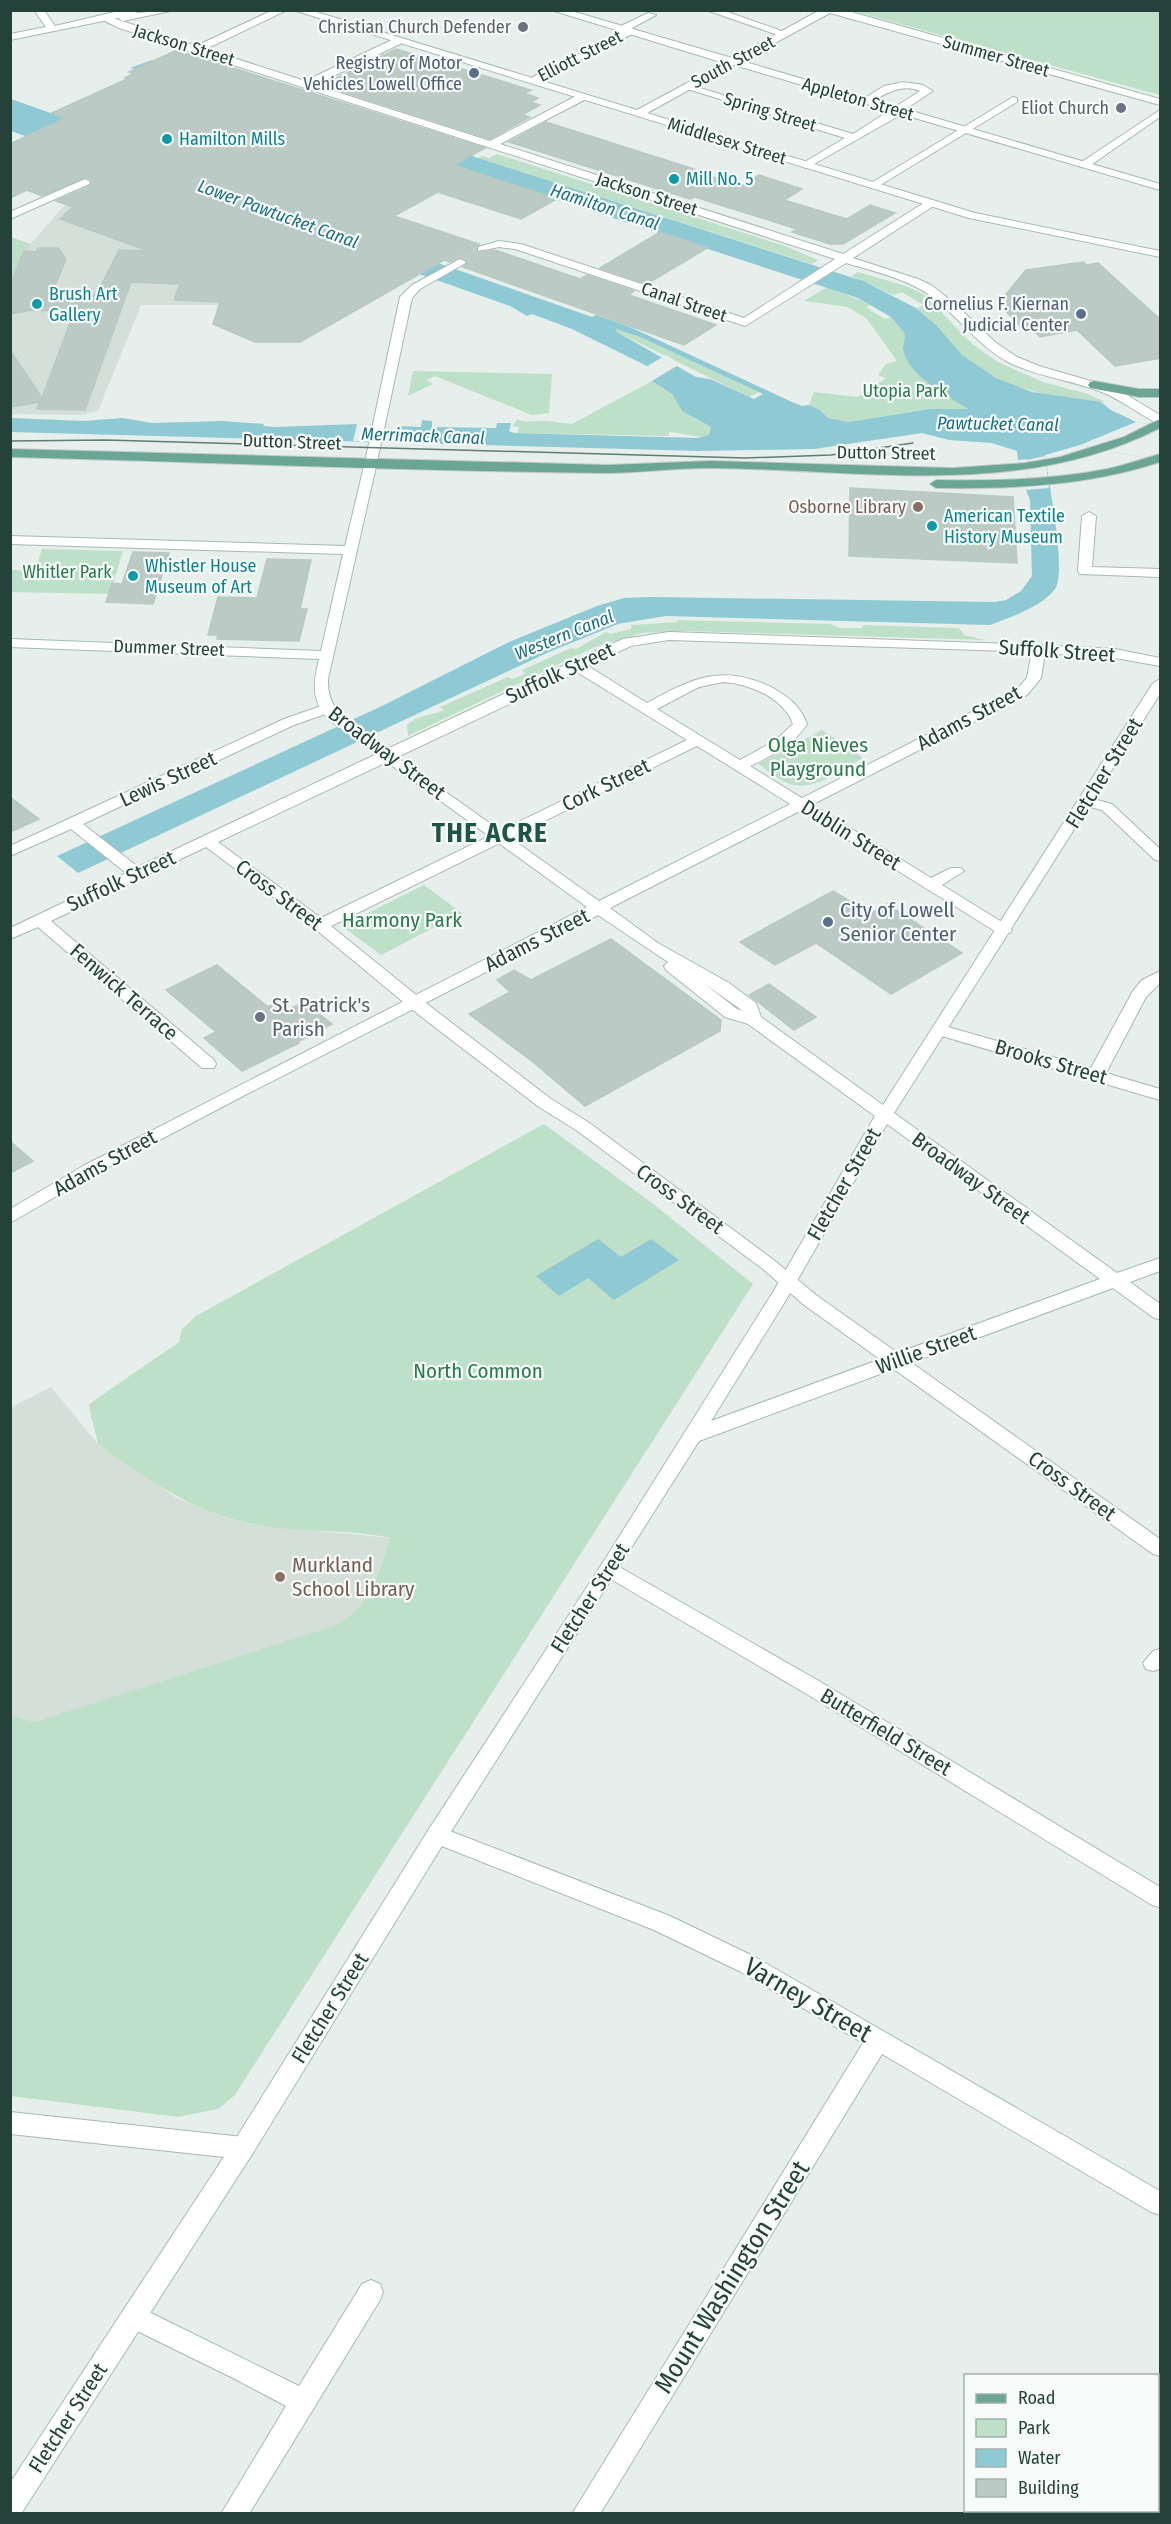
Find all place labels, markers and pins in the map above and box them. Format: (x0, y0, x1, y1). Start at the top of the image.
place label: Christian Church Defender (318, 16, 512, 38)
marker: Christian Church Defender (516, 20, 530, 34)
place label: Registry of Motor Vehicles Lowell Office (303, 52, 463, 95)
marker: Registry of Motor Vehicles Lowell Office (467, 66, 481, 80)
place label: Eliot Church (1021, 97, 1109, 119)
marker: Eliot Church (1114, 101, 1128, 115)
place label: Hamilton Mills (179, 128, 285, 150)
marker: Hamilton Mills (160, 132, 174, 146)
place label: Mill No. 5 (686, 168, 754, 190)
marker: Mill No. 5 (667, 172, 681, 186)
place label: Brush Art Gallery (49, 283, 118, 326)
place label: Cornelius F. Kiernan Judicial Center (924, 293, 1070, 336)
marker: Brush Art Gallery (30, 297, 44, 311)
marker: Cornelius F. Kiernan Judicial Center (1074, 307, 1088, 321)
place label: Osborne Library (788, 496, 906, 518)
marker: Osborne Library (911, 500, 925, 514)
place label: American Textile History Museum (944, 505, 1065, 548)
marker: American Textile History Museum (925, 519, 939, 533)
place label: Whistler House Museum of Art (145, 555, 256, 598)
marker: Whistler House Museum of Art (126, 569, 140, 583)
place label: City of Lowell Senior Center (840, 897, 957, 947)
marker: City of Lowell Senior Center (821, 915, 835, 929)
place label: St. Patrick's Parish (272, 992, 370, 1042)
marker: St. Patrick's Parish (253, 1010, 267, 1024)
place label: Murkland School Library (292, 1552, 415, 1602)
marker: Murkland School Library (273, 1570, 287, 1584)

